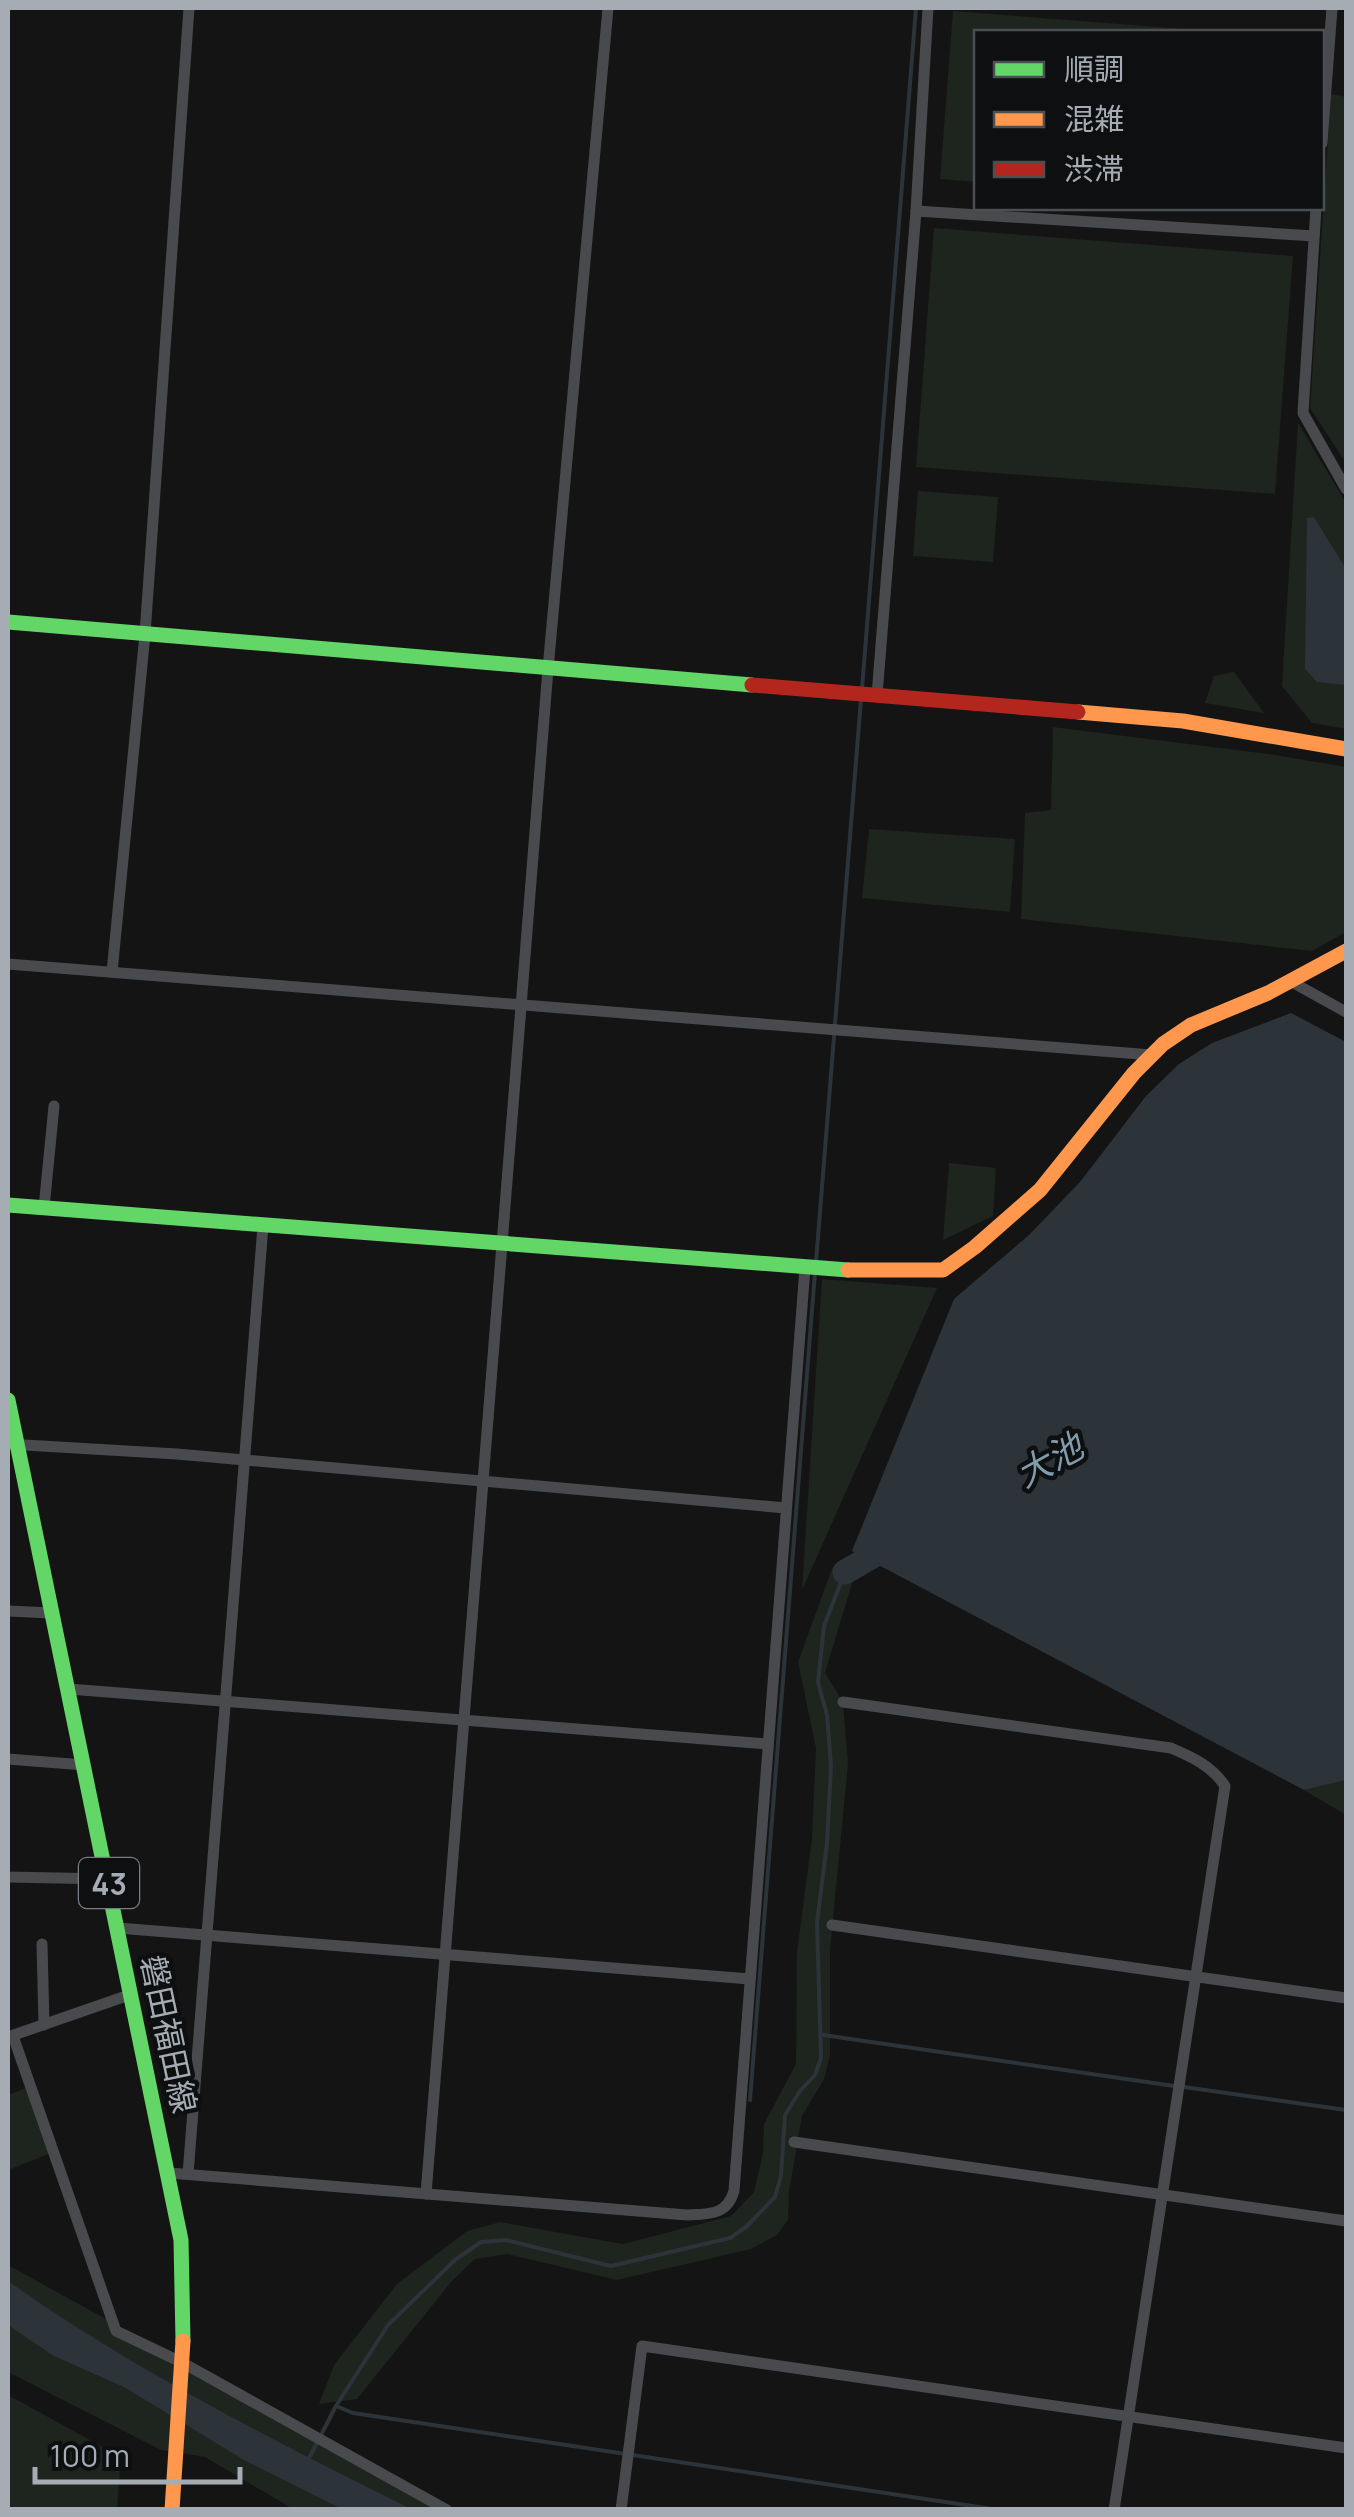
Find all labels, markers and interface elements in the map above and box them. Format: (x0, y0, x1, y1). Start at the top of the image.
legend (974, 30, 1324, 210)
text: 順調 (1064, 48, 1124, 89)
text: 混雑 (1064, 98, 1124, 139)
text: 渋滞 (1064, 148, 1124, 189)
water label: 大池 (1007, 1421, 1094, 1498)
road number: 43 (79, 1858, 139, 1908)
street label: 磐田福田線 (131, 1951, 207, 2117)
scale bar (35, 2422, 240, 2484)
text: 100 m (50, 2435, 130, 2476)

